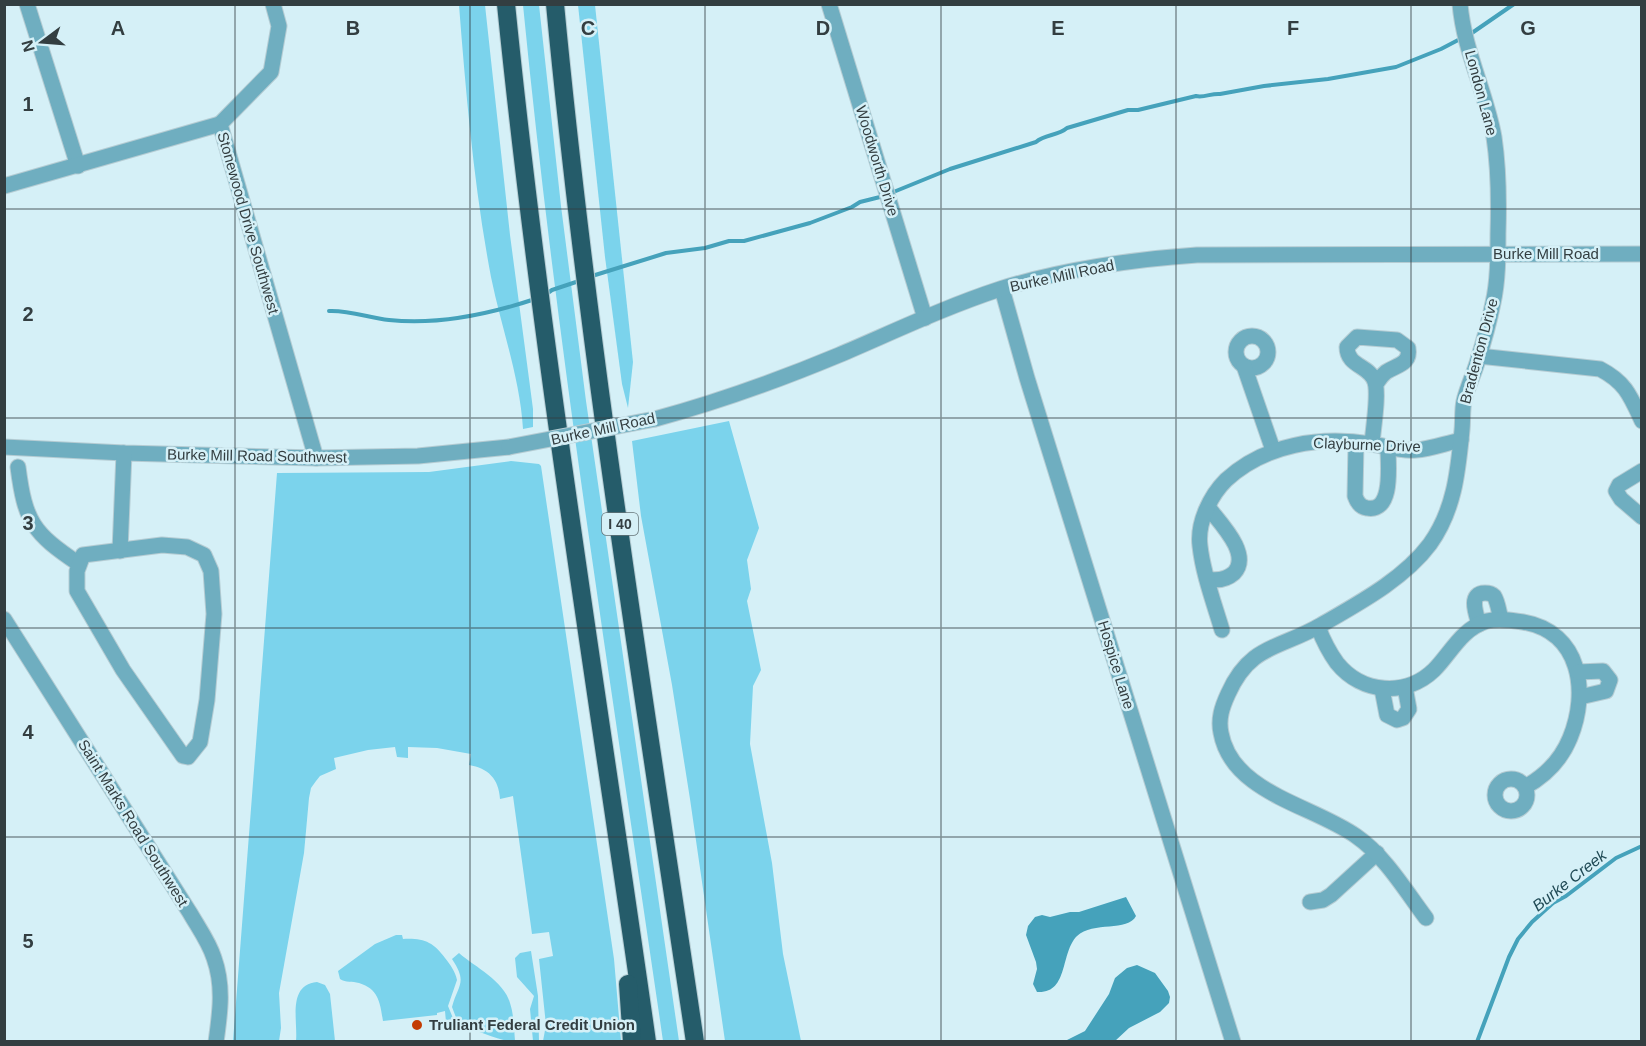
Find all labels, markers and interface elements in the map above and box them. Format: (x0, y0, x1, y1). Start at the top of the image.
north arrow (12, 12, 72, 72)
text: A (111, 17, 125, 39)
text: B (346, 17, 360, 39)
text: C (581, 17, 595, 39)
text: D (816, 17, 830, 39)
text: E (1051, 17, 1065, 39)
text: F (1287, 17, 1299, 39)
text: G (1520, 17, 1536, 39)
text: N (18, 38, 38, 54)
street label: London Lane (1462, 48, 1501, 137)
text: 1 (22, 93, 34, 115)
street label: Woodworth Drive (853, 103, 902, 218)
street label: Stonewood Drive Southwest (214, 130, 283, 317)
street label: Burke Mill Road (1493, 245, 1599, 262)
street label: Burke Mill Road (1008, 256, 1115, 295)
street label: Bradenton Drive (1456, 296, 1501, 405)
text: 2 (22, 303, 34, 325)
street label: Burke Mill Road (549, 409, 656, 448)
street label: Clayburne Drive (1313, 434, 1421, 455)
street label: Burke Mill Road Southwest (167, 445, 348, 466)
text: 3 (22, 512, 34, 534)
road number: I 40 (602, 513, 638, 535)
street label: Hospice Lane (1095, 619, 1138, 711)
text: 4 (22, 721, 34, 743)
street label: Saint Marks Road Southwest (75, 736, 192, 910)
water label: Burke Creek (1529, 846, 1610, 914)
text: 5 (22, 930, 34, 952)
place label: Truliant Federal Credit Union (429, 1016, 635, 1033)
marker: Truliant Federal Credit Union (410, 1018, 424, 1032)

